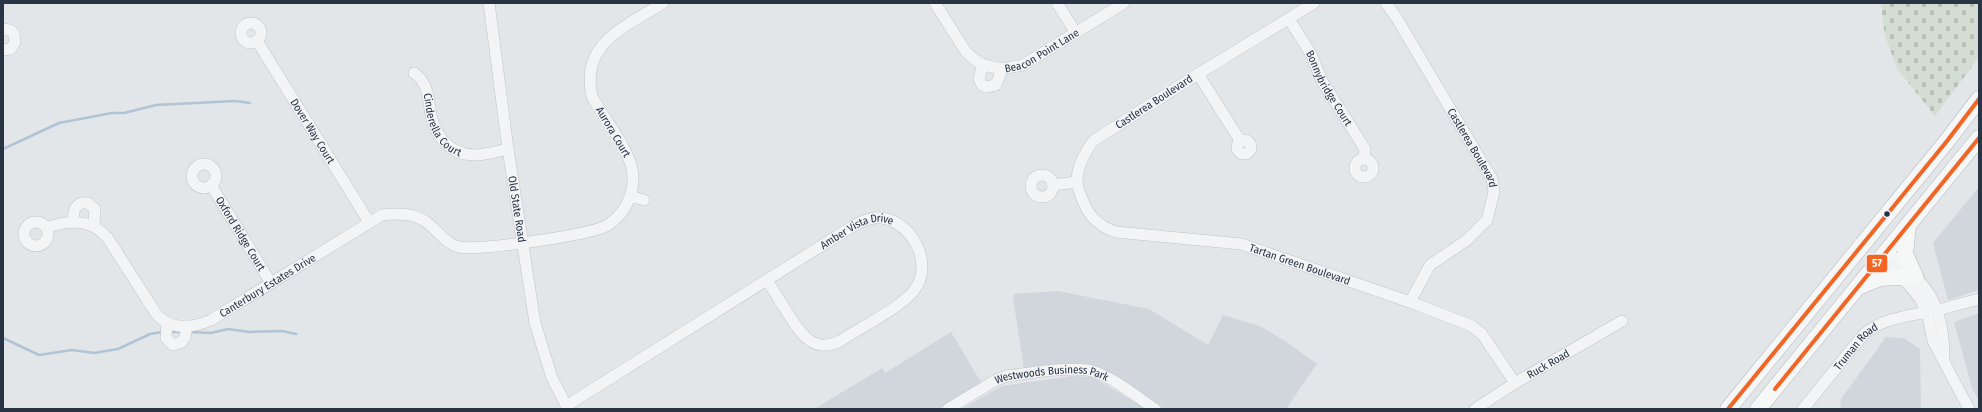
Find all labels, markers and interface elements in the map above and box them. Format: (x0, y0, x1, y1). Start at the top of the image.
street label: Beacon Point Lane (1003, 26, 1081, 75)
street label: Bonnybridge Court (1304, 48, 1355, 128)
street label: Castlerea Boulevard (1113, 72, 1195, 132)
street label: Cinderella Court (421, 92, 464, 159)
street label: Dover Way Court (288, 96, 338, 166)
street label: Aurora Court (593, 104, 633, 160)
street label: Castlerea Boulevard (1445, 106, 1500, 188)
street label: Old State Road (506, 175, 529, 243)
street label: Oxford Ridge Court (213, 194, 269, 274)
unlabelled marker (1882, 209, 1892, 219)
street label: Amber Vista Drive (818, 211, 896, 252)
street label: Tartan Green Boulevard (1248, 241, 1352, 288)
street label: Canterbury Estates Drive (217, 251, 318, 320)
line badge: 57 (1866, 254, 1888, 273)
text: 57 (1872, 257, 1882, 270)
street label: Truman Road (1831, 320, 1880, 372)
street label: Ruck Road (1525, 346, 1572, 381)
street label: Westwoods Business Park (993, 363, 1112, 386)

